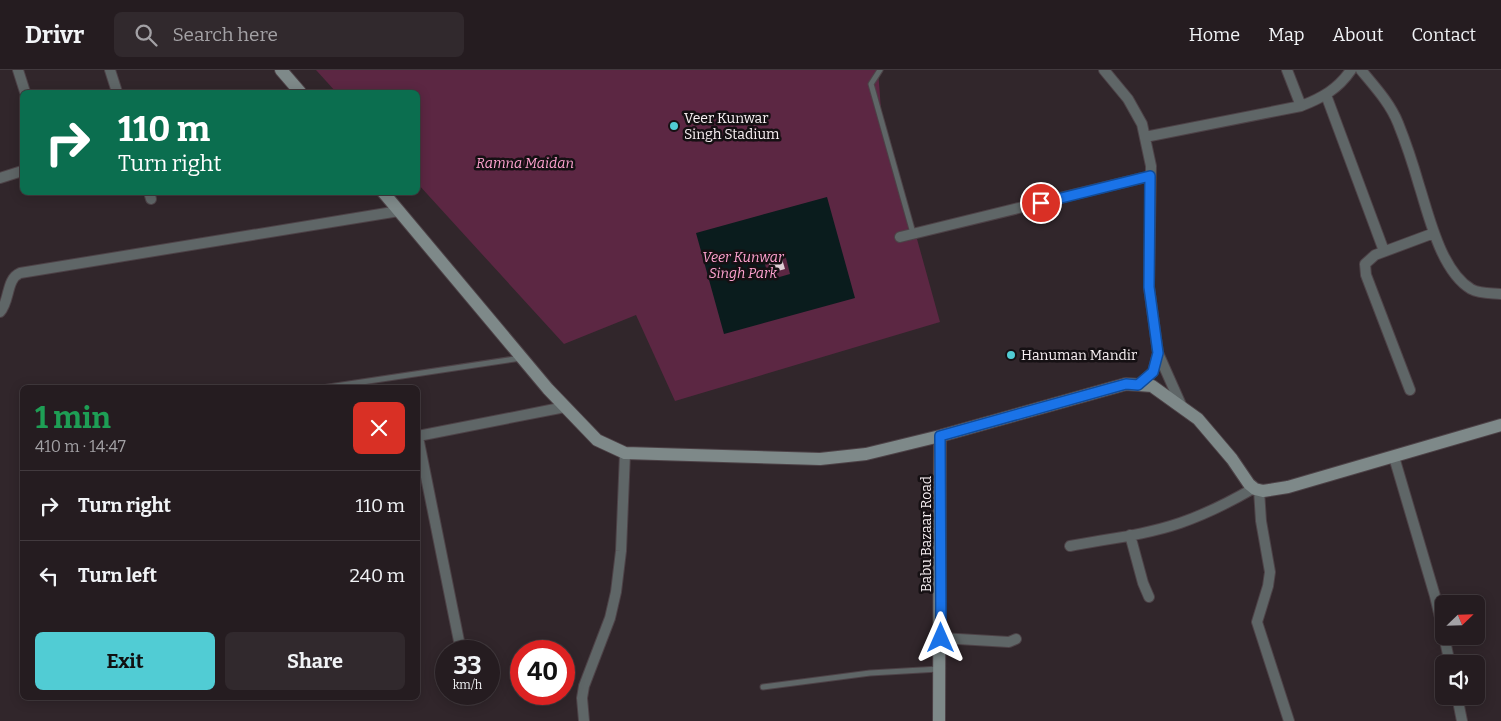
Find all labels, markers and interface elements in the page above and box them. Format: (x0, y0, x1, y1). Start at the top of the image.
search box (114, 12, 464, 57)
text: Drivr (25, 21, 84, 49)
icon: search (132, 21, 160, 49)
text: Search here (172, 23, 278, 46)
text: Home (1189, 24, 1240, 46)
text: Map (1268, 24, 1304, 46)
text: About (1332, 24, 1383, 46)
text: Contact (1411, 24, 1476, 46)
text: 110 m (118, 108, 210, 150)
icon: right (35, 110, 100, 175)
place label: Veer Kunwar Singh Stadium (684, 110, 780, 143)
marker: Veer Kunwar Singh Stadium (668, 120, 680, 132)
text: Turn right (118, 150, 221, 177)
park label: Ramna Maidan (476, 155, 574, 172)
pin (1020, 182, 1062, 224)
icon: arrive (1027, 189, 1055, 217)
park label: Veer Kunwar Singh Park (702, 249, 785, 282)
place label: Hanuman Mandir (1021, 347, 1137, 364)
marker: Hanuman Mandir (1005, 349, 1017, 361)
text: 1 min (35, 400, 111, 436)
button: close (353, 402, 405, 454)
text: 410 m · 14:47 (35, 437, 126, 456)
street label: Babu Bazaar Road (918, 476, 935, 592)
icon: right (35, 492, 63, 520)
text: Turn right (78, 494, 171, 517)
text: 110 m (355, 494, 405, 517)
icon: left (35, 562, 63, 590)
text: Turn left (78, 564, 157, 587)
text: 240 m (349, 564, 405, 587)
north arrow (1435, 595, 1485, 645)
map controls (1435, 595, 1485, 705)
position arrow (914, 611, 966, 663)
button: Exit (35, 632, 215, 690)
button: Share (225, 632, 405, 690)
speed limit sign: 40 (510, 640, 575, 705)
text: 33 (453, 651, 482, 681)
button: sound (1435, 655, 1485, 705)
text: km/h (453, 678, 482, 692)

